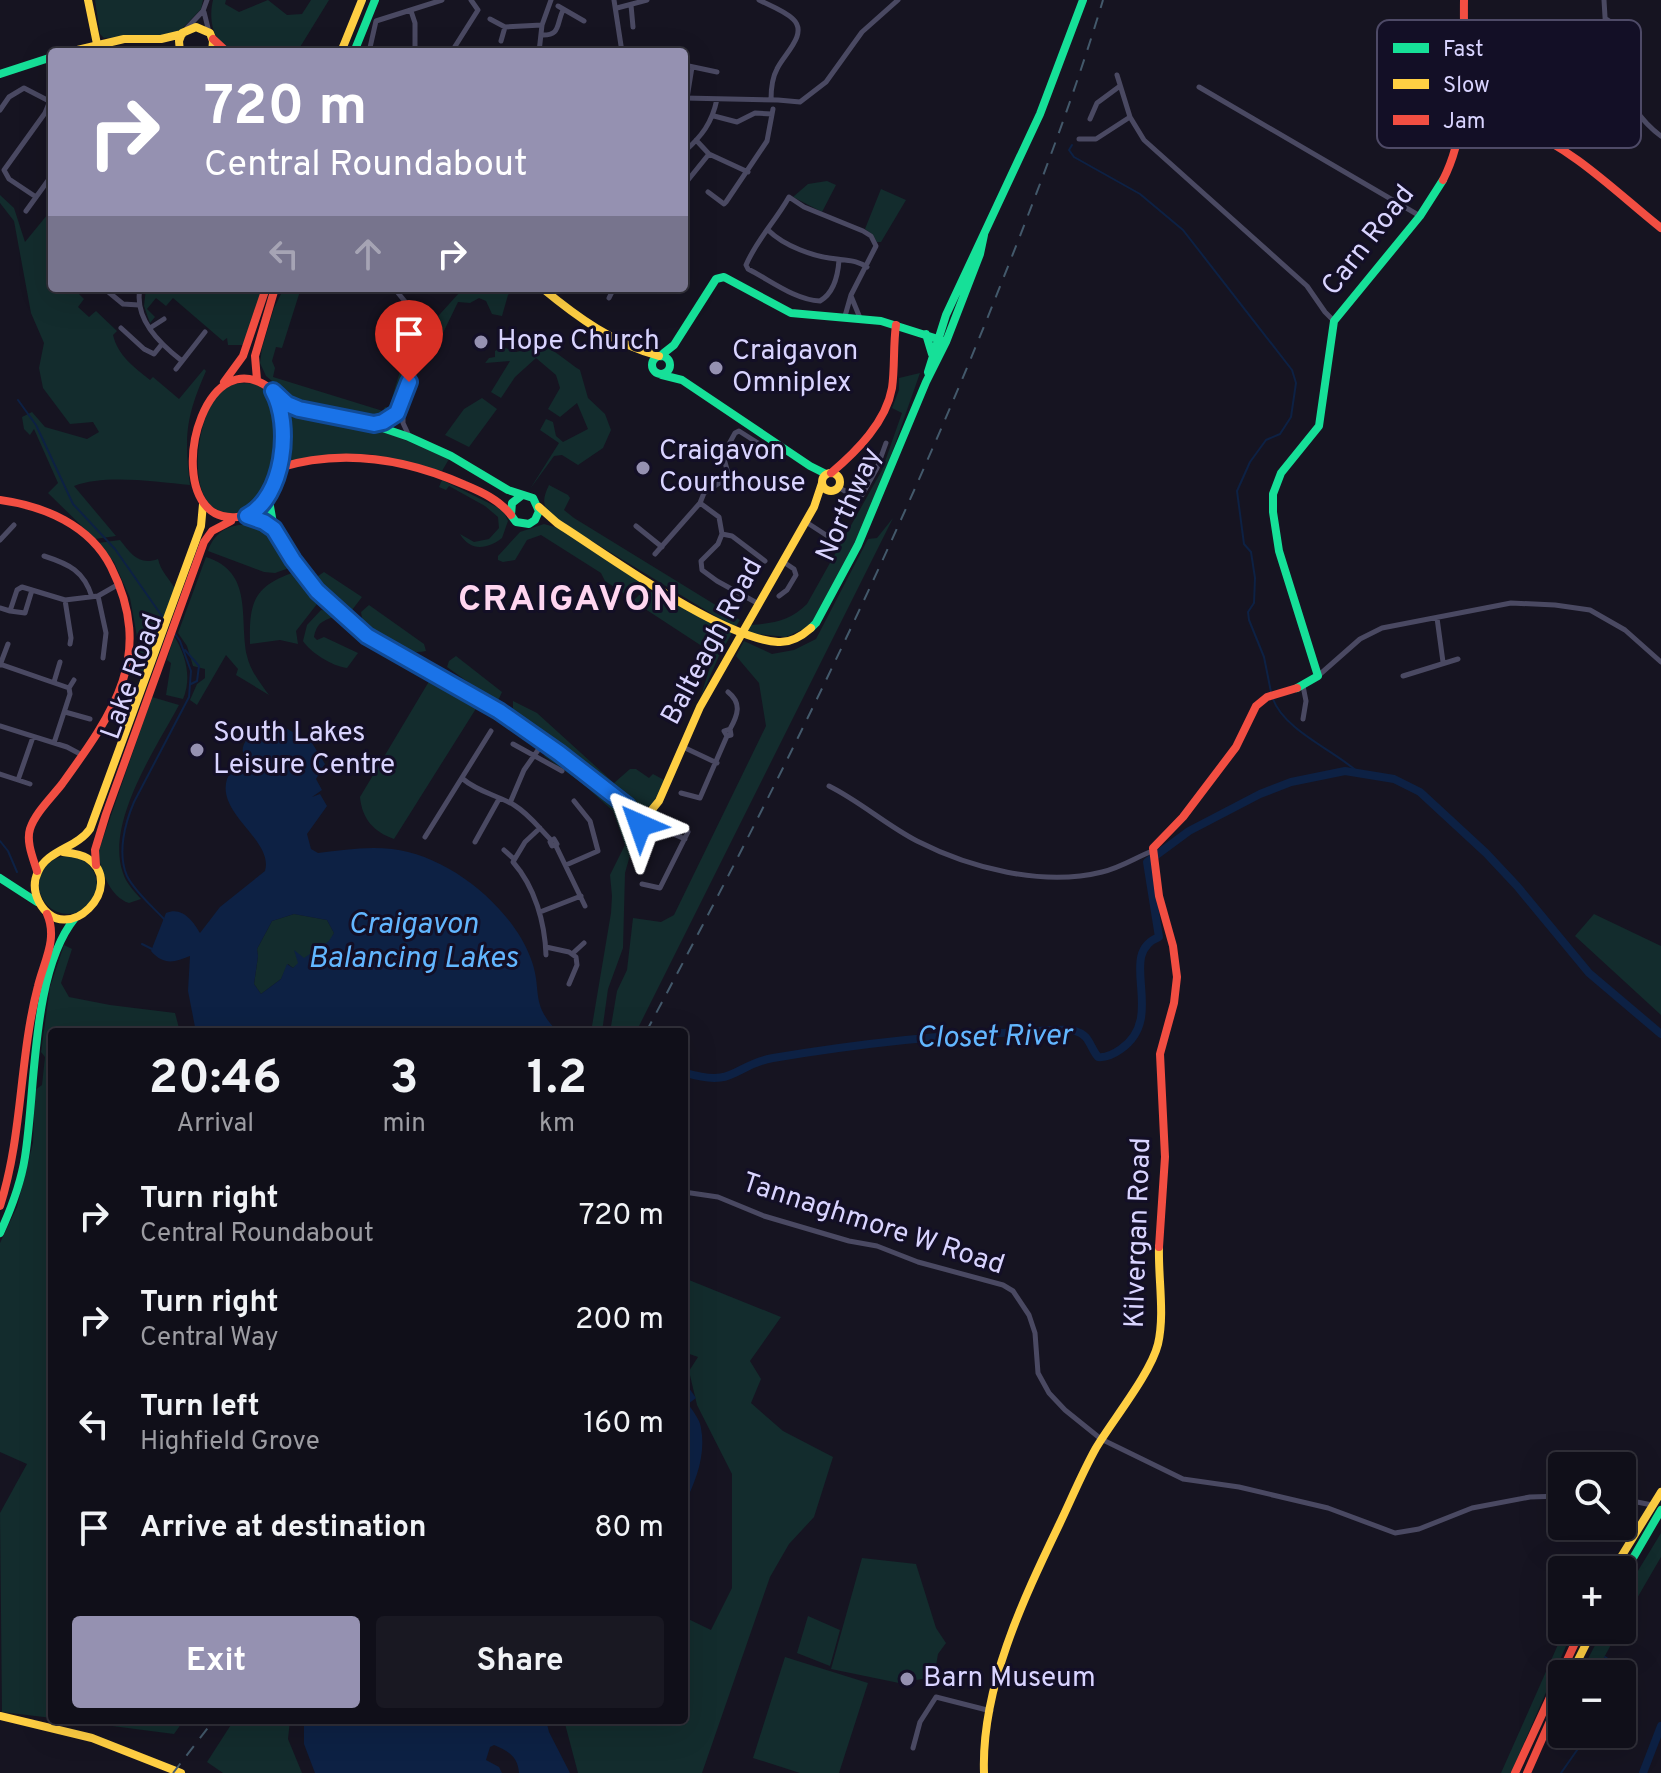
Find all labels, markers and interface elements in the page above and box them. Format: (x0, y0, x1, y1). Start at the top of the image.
legend (1377, 20, 1641, 148)
text: Fast (1443, 37, 1484, 64)
text: Slow (1443, 73, 1490, 100)
text: 720 m (204, 74, 367, 144)
icon: right (72, 80, 176, 184)
text: Jam (1443, 109, 1486, 136)
text: Central Roundabout (204, 143, 528, 189)
street label: Carn Road (1314, 178, 1424, 304)
icon: left (262, 232, 306, 276)
icon: ahead (346, 232, 390, 276)
icon: right (430, 232, 474, 276)
pin (375, 300, 443, 382)
icon: arrive (387, 312, 431, 356)
place label: Hope Church (497, 324, 660, 360)
marker: Hope Church (472, 333, 490, 351)
place label: Craigavon Omniplex (732, 334, 858, 402)
marker: Craigavon Omniplex (707, 359, 725, 377)
place label: Craigavon Courthouse (659, 434, 806, 502)
street label: Northway (809, 442, 891, 568)
marker: Craigavon Courthouse (634, 459, 652, 477)
street label: Balteagh Road (654, 552, 772, 732)
district label: CRAIGAVON (458, 578, 680, 624)
street label: Lake Road (94, 609, 172, 745)
place label: South Lakes Leisure Centre (213, 716, 395, 784)
marker: South Lakes Leisure Centre (188, 741, 206, 759)
position arrow (598, 783, 682, 867)
water label: Craigavon Balancing Lakes (308, 907, 518, 978)
water label: Closet River (916, 1018, 1075, 1058)
text: 20:46 (149, 1050, 282, 1110)
text: 3 (390, 1050, 419, 1110)
text: 1.2 (527, 1050, 587, 1110)
text: Arrival (177, 1108, 254, 1141)
text: min (383, 1108, 426, 1141)
text: km (539, 1108, 575, 1141)
street label: Kilvergan Road (1118, 1137, 1160, 1329)
street label: Tannaghmore W Road (737, 1166, 1009, 1284)
text: Turn right (140, 1181, 278, 1218)
icon: right (72, 1194, 116, 1238)
text: 720 m (579, 1198, 664, 1235)
text: Central Roundabout (140, 1218, 374, 1251)
text: Turn right (140, 1285, 278, 1322)
icon: right (72, 1298, 116, 1342)
text: 200 m (575, 1302, 664, 1339)
text: Central Way (140, 1322, 278, 1355)
text: Turn left (140, 1389, 260, 1426)
icon: left (72, 1402, 116, 1446)
text: 160 m (583, 1406, 664, 1443)
text: Highfield Grove (140, 1426, 320, 1459)
map controls (1548, 1452, 1636, 1748)
button: search (1548, 1452, 1636, 1540)
icon: arrive (72, 1506, 116, 1550)
text: Arrive at destination (140, 1510, 426, 1547)
text: 80 m (594, 1510, 664, 1547)
button: + (1548, 1556, 1636, 1644)
button: Exit (72, 1616, 360, 1708)
button: Share (376, 1616, 664, 1708)
button: − (1548, 1660, 1636, 1748)
place label: Barn Museum (923, 1661, 1096, 1697)
marker: Barn Museum (898, 1670, 916, 1688)

